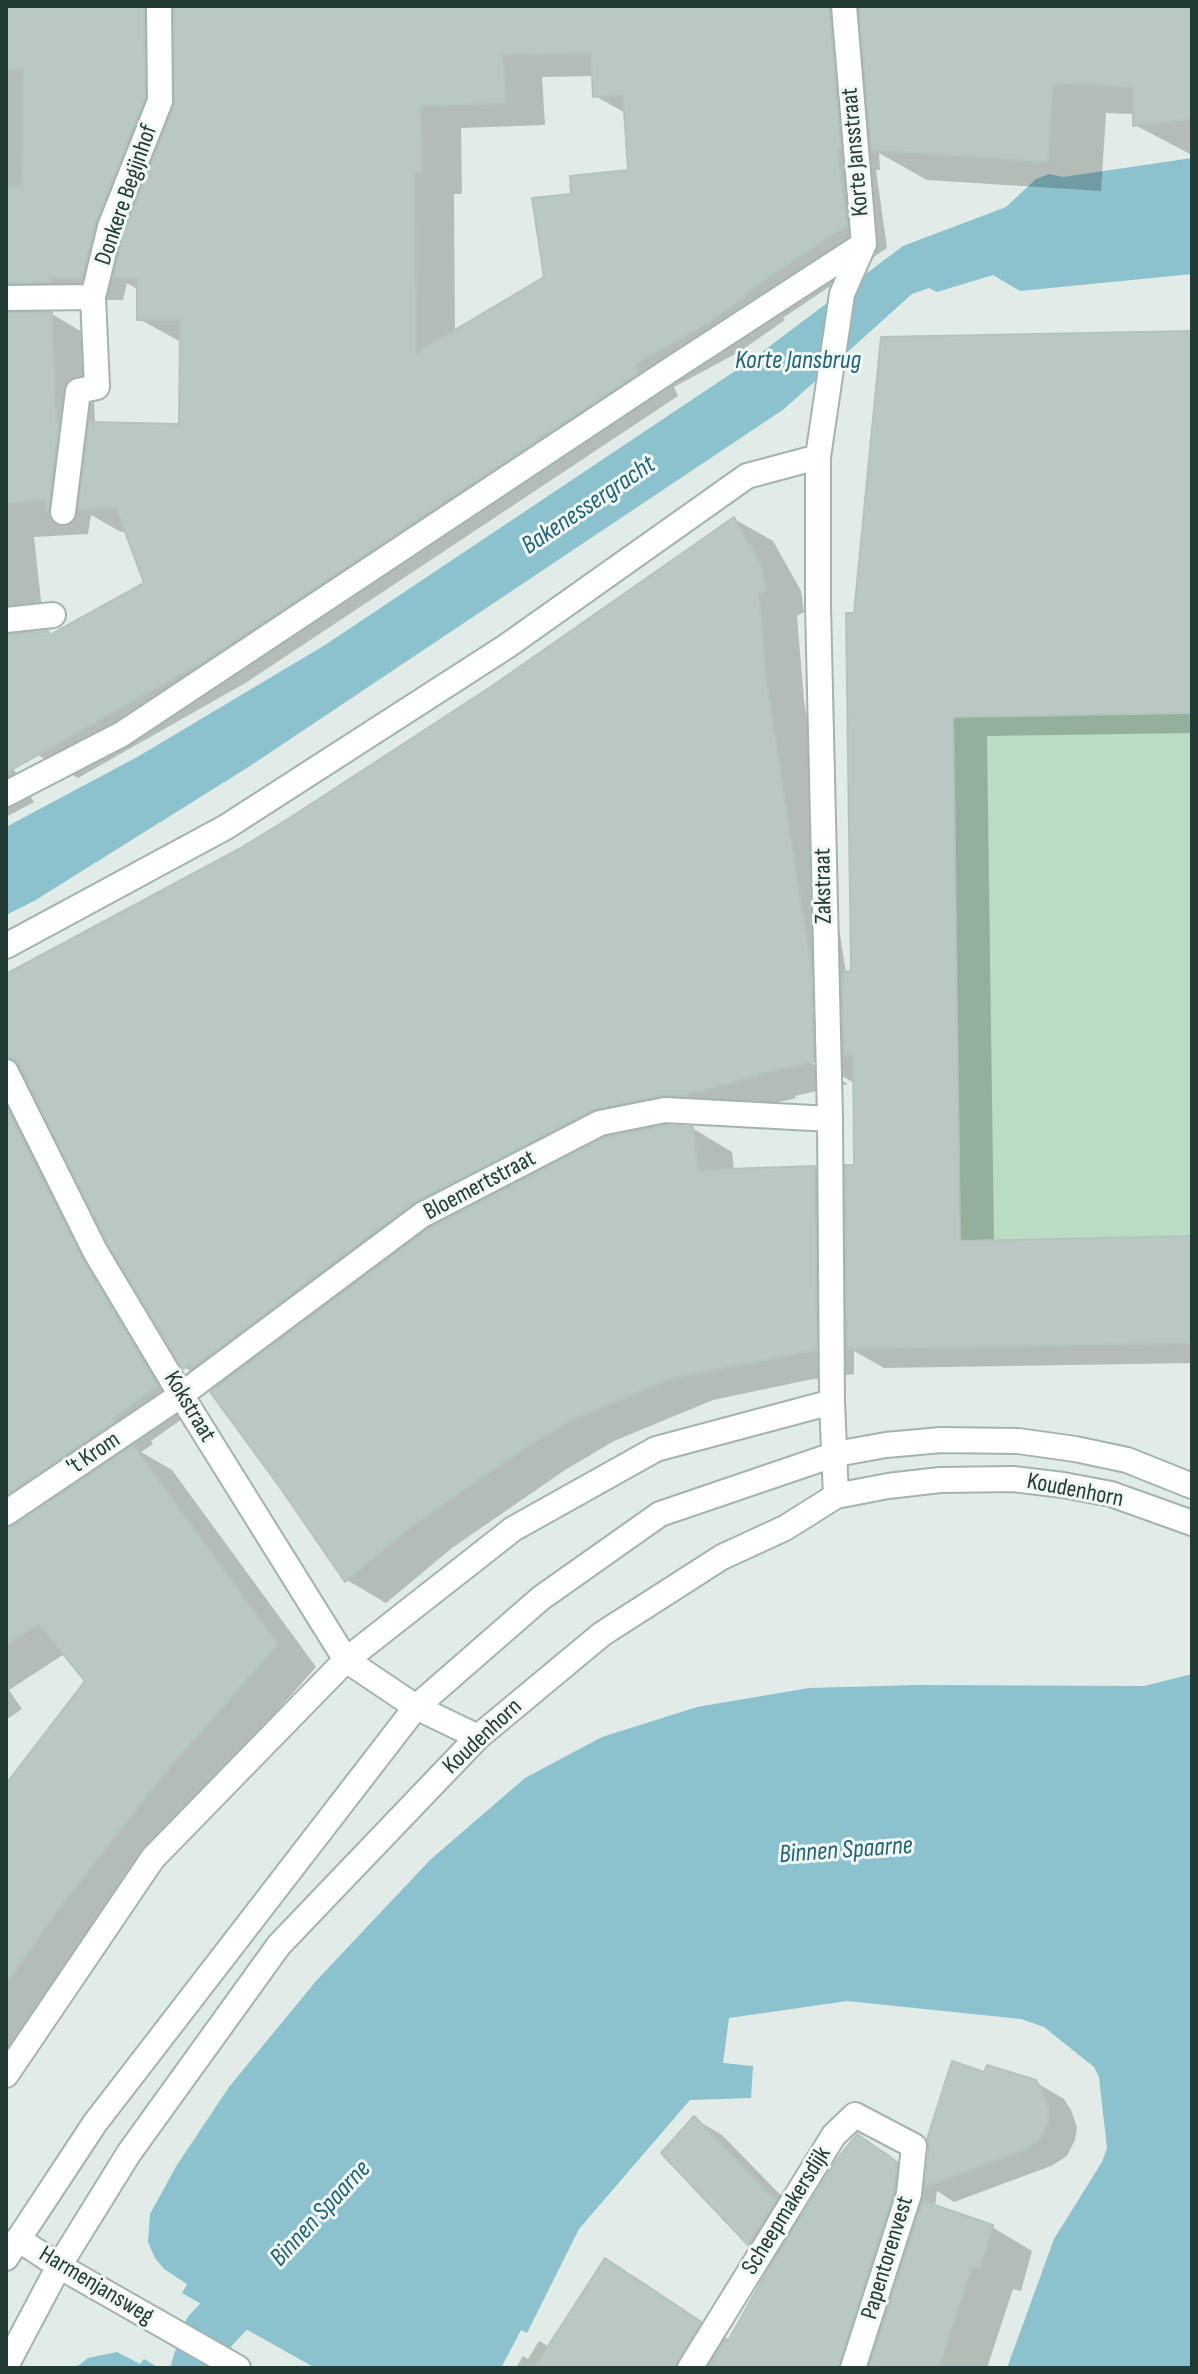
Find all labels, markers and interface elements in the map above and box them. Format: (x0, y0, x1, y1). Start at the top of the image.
street label: Korte Jansstraat (836, 86, 876, 218)
street label: Donkere Begijnhof (90, 121, 164, 269)
water label: Korte Jansbrug (735, 345, 861, 377)
water label: Bakenessergracht (516, 450, 662, 562)
street label: Zakstraat (809, 848, 839, 924)
street label: Bloemertstraat (419, 1145, 541, 1227)
street label: Kokstraat (157, 1366, 221, 1448)
street label: 't Krom (62, 1426, 126, 1482)
street label: Koudenhorn (1024, 1468, 1126, 1514)
street label: Koudenhorn (437, 1693, 529, 1781)
water label: Binnen Spaarne (778, 1831, 914, 1871)
street label: Scheepmakersdijk (736, 2142, 838, 2280)
water label: Binnen Spaarne (264, 2154, 378, 2274)
street label: Papentorenvest (856, 2193, 920, 2323)
street label: Harmenjansweg (33, 2241, 159, 2331)

